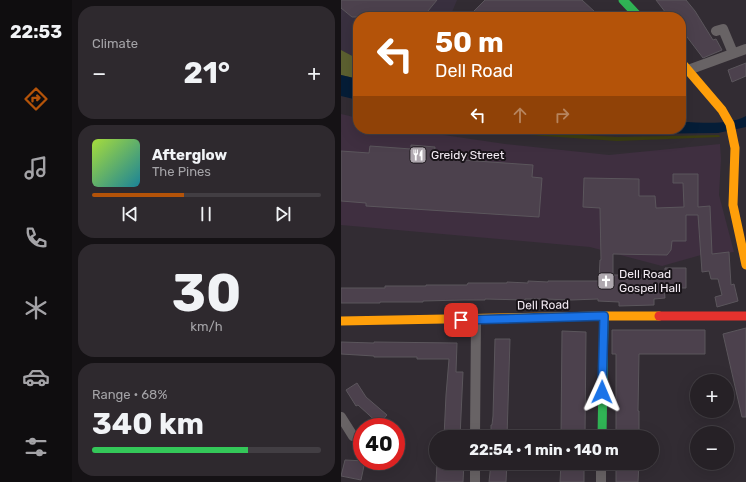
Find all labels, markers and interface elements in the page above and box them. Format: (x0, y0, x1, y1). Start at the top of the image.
text: 22:53 (10, 21, 62, 43)
text: 50 m (435, 26, 504, 59)
icon: left (369, 28, 421, 80)
text: Climate (92, 36, 138, 51)
text: 21° (183, 55, 230, 91)
text: − (92, 60, 106, 87)
text: + (307, 60, 321, 87)
text: Dell Road (435, 60, 513, 82)
icon: directions (22, 85, 50, 113)
icon: left (467, 104, 489, 126)
icon: ahead (509, 104, 531, 126)
icon: right (551, 104, 573, 126)
restaurant icon: Greidy Street (408, 145, 428, 165)
text: Afterglow (152, 146, 227, 164)
place label: Greidy Street (431, 148, 505, 162)
icon: music (22, 154, 50, 182)
text: The Pines (152, 164, 211, 179)
icon: previous (119, 203, 141, 225)
icon: pause (195, 203, 217, 225)
icon: next (272, 203, 294, 225)
icon: phone (22, 224, 50, 252)
text: 30 (172, 262, 241, 324)
place label: Dell Road Gospel Hall (619, 267, 681, 295)
church icon: Dell Road Gospel Hall (596, 271, 616, 291)
icon: climate (22, 294, 50, 322)
street label: Dell Road (517, 298, 569, 312)
pin (444, 303, 478, 337)
icon: arrive (450, 309, 472, 331)
text: km/h (190, 319, 223, 334)
icon: car (22, 363, 50, 391)
position arrow (581, 371, 623, 413)
map controls (690, 374, 734, 470)
button: + (690, 374, 734, 418)
text: Range · 68% (92, 387, 167, 402)
text: 340 km (92, 406, 204, 442)
speed limit sign: 40 (353, 418, 405, 470)
button: − (690, 426, 734, 470)
icon: filters (22, 433, 50, 461)
text: 22:54 · 1 min · 140 m (469, 441, 619, 459)

